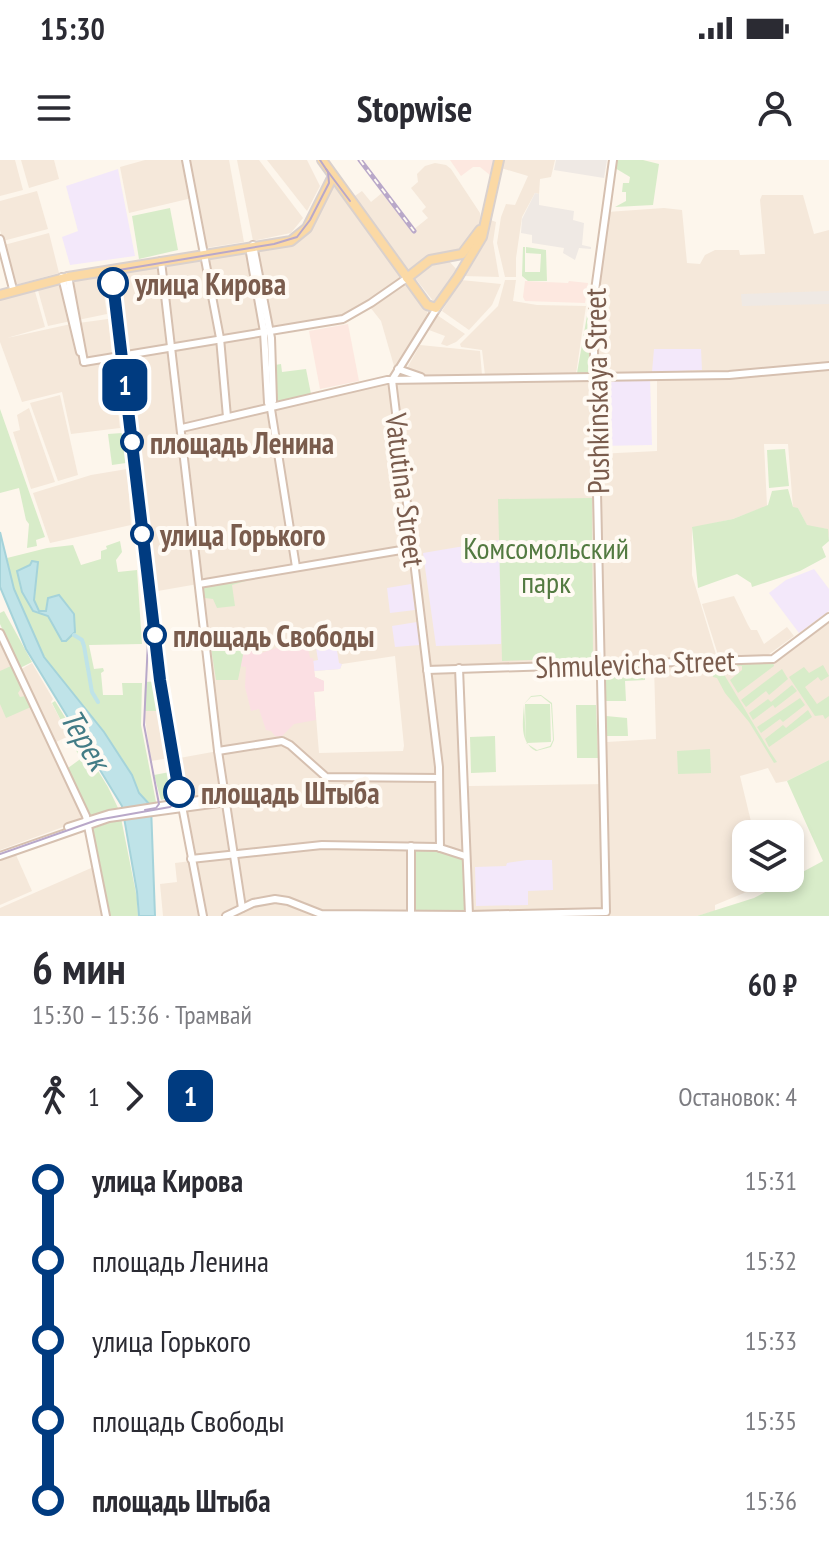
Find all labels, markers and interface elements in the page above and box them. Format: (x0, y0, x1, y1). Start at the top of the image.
text: 15:30 (40, 9, 105, 48)
text: Stopwise (357, 85, 472, 132)
icon: menu (32, 86, 76, 130)
icon: person (753, 86, 797, 130)
place label: улица Кирова (134, 264, 286, 303)
marker: улица Кирова (98, 268, 128, 298)
street label: Pushkinskaya Street (575, 287, 617, 494)
line badge: 1 (99, 359, 151, 411)
text: 1 (118, 366, 132, 403)
street label: Vatutina Street (377, 410, 435, 570)
place label: площадь Ленина (150, 423, 334, 462)
marker: площадь Ленина (121, 431, 143, 453)
place label: улица Горького (159, 515, 326, 554)
marker: улица Горького (131, 523, 153, 545)
park label: Комсомольский парк (463, 528, 629, 601)
place label: площадь Свободы (173, 616, 375, 655)
marker: площадь Свободы (144, 624, 166, 646)
street label: Shmulevicha Street (534, 640, 736, 686)
water label: Терек (52, 701, 122, 780)
place label: площадь Штыба (201, 773, 380, 812)
marker: площадь Штыба (164, 777, 194, 807)
map controls (732, 820, 804, 892)
button: layers (732, 820, 804, 892)
text: 6 мин (32, 939, 126, 996)
text: 60 ₽ (748, 965, 797, 1004)
text: 15:30 – 15:36 · Трамвай (32, 998, 252, 1031)
icon: walk (32, 1074, 76, 1118)
icon: forward (112, 1074, 156, 1118)
text: 1 (184, 1077, 197, 1114)
text: 1 (88, 1080, 100, 1113)
text: Остановок: 4 (678, 1080, 797, 1113)
text: улица Кирова (92, 1161, 243, 1200)
text: 15:31 (745, 1164, 797, 1197)
text: площадь Ленина (92, 1241, 269, 1280)
text: 15:32 (745, 1244, 797, 1277)
text: улица Горького (92, 1321, 251, 1360)
text: 15:33 (745, 1324, 797, 1357)
text: площадь Свободы (92, 1401, 284, 1440)
text: 15:35 (745, 1404, 797, 1437)
text: площадь Штыба (92, 1481, 271, 1520)
text: 15:36 (745, 1484, 797, 1517)

